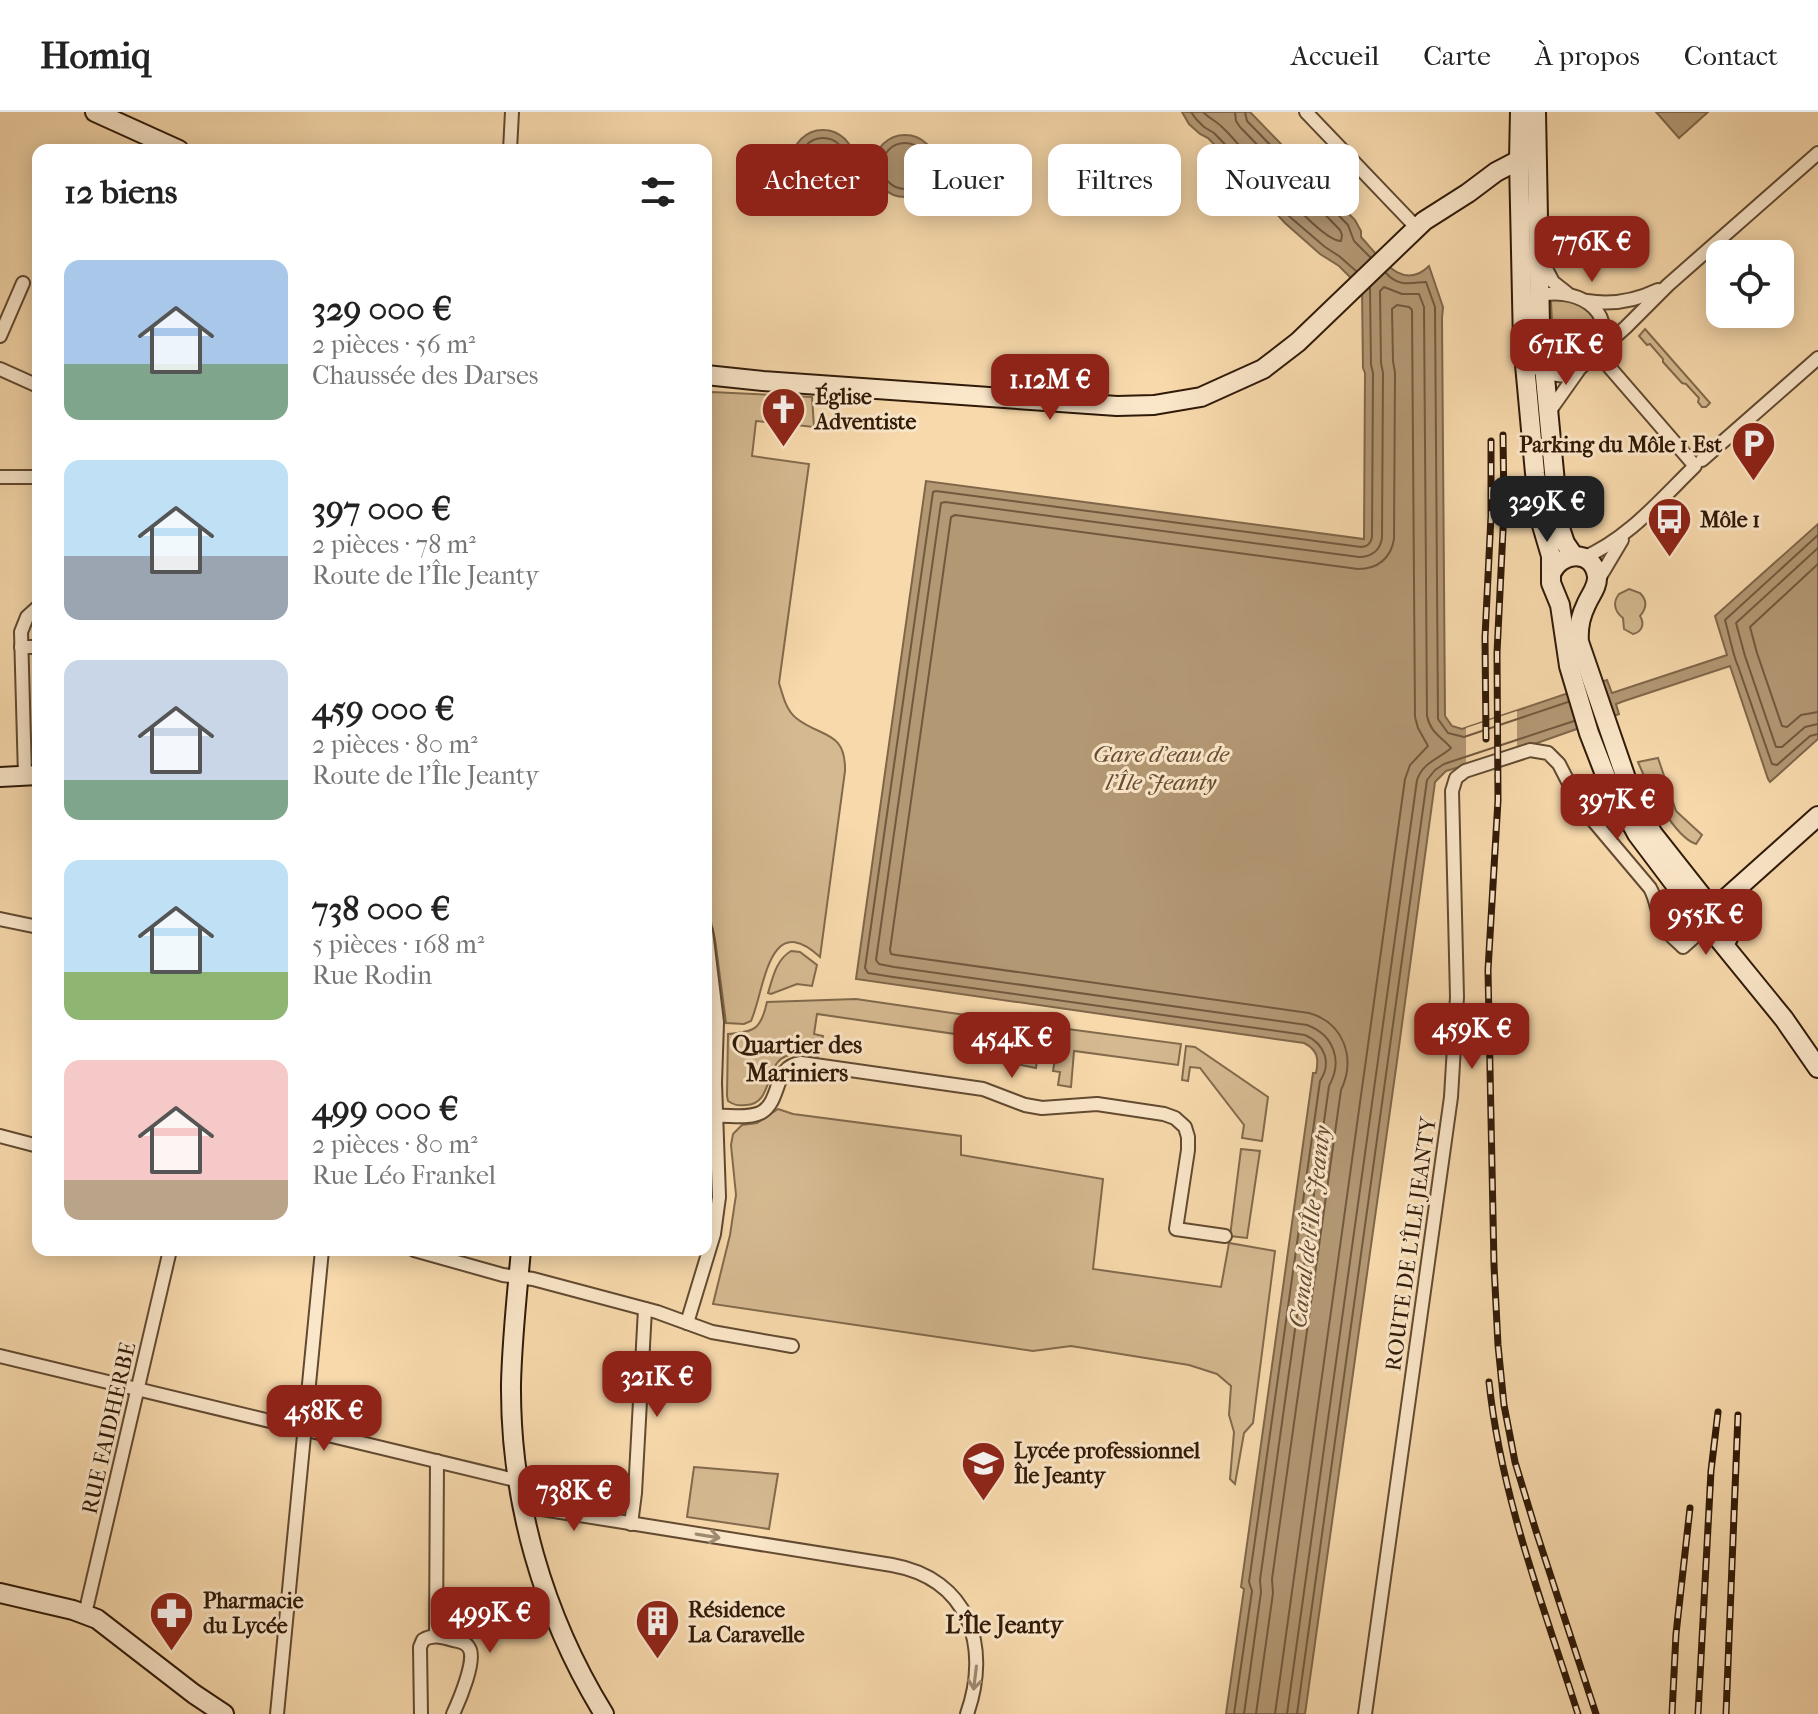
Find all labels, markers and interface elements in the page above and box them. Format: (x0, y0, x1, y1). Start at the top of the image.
text: Homiq (40, 33, 151, 78)
text: Accueil (1291, 39, 1379, 72)
text: Carte (1423, 39, 1491, 72)
text: À propos (1535, 39, 1640, 72)
text: Contact (1684, 39, 1778, 72)
chip: Acheter (736, 144, 888, 216)
chip: Louer (904, 144, 1032, 216)
chip: Filtres (1048, 144, 1181, 216)
chip: Nouveau (1197, 144, 1359, 216)
icon: filters (636, 170, 680, 214)
text: 12 biens (64, 172, 177, 212)
pin: 776K € (1527, 216, 1657, 284)
text: 776K € (1552, 226, 1632, 257)
map controls (1706, 240, 1794, 328)
button: locate (1706, 240, 1794, 328)
text: 329 000 € (312, 289, 452, 329)
icon: home (128, 292, 224, 388)
pin: 671K € (1501, 319, 1631, 387)
text: 2 pièces · 56 m² (312, 329, 475, 360)
text: 671K € (1528, 329, 1604, 360)
pin: 1.12M € (976, 354, 1124, 422)
text: Chaussée des Darses (312, 360, 538, 391)
text: 1.12M € (1009, 364, 1091, 395)
place label: Église Adventiste (813, 382, 916, 435)
church icon: Église Adventiste (760, 385, 808, 448)
parking icon: Parking du Môle 1 Est (1729, 420, 1777, 483)
place label: Parking du Môle 1 Est (1519, 432, 1723, 458)
pin: 329K € (1482, 476, 1612, 544)
text: 329K € (1508, 486, 1586, 517)
text: 397 000 € (312, 489, 451, 529)
icon: home (128, 492, 224, 588)
bus stop icon: Môle 1 (1645, 495, 1693, 558)
place label: Môle 1 (1699, 507, 1760, 533)
text: 2 pièces · 78 m² (312, 529, 476, 560)
text: Route de l'Île Jeanty (312, 560, 539, 591)
text: 459 000 € (312, 689, 455, 729)
icon: home (128, 692, 224, 788)
text: 2 pièces · 80 m² (312, 729, 478, 760)
water label: Gare d'eau de l'Île Jeanty (1093, 740, 1230, 796)
text: Route de l'Île Jeanty (312, 760, 539, 791)
pin: 397K € (1552, 774, 1682, 842)
text: 397K € (1579, 784, 1655, 815)
text: 738 000 € (312, 889, 451, 929)
pin: 955K € (1641, 889, 1771, 957)
icon: home (128, 892, 224, 988)
text: 955K € (1668, 899, 1744, 930)
text: 5 pièces · 168 m² (312, 929, 484, 960)
text: Rue Rodin (312, 960, 432, 991)
pin: 459K € (1407, 1003, 1537, 1071)
pin: 454K € (947, 1012, 1077, 1080)
text: 459K € (1432, 1013, 1512, 1044)
text: 454K € (971, 1022, 1053, 1053)
district label: Quartier des Mariniers (732, 1031, 862, 1087)
text: 499 000 € (312, 1089, 459, 1129)
icon: home (128, 1092, 224, 1188)
street label: ROUTE DE L'ÎLE JEANTY (1379, 1114, 1442, 1373)
water label: Canal de l'Île Jeanty (1284, 1123, 1336, 1330)
text: 2 pièces · 80 m² (312, 1129, 478, 1160)
text: Rue Léo Frankel (312, 1160, 496, 1191)
street label: RUE FAIDHERBE (77, 1340, 141, 1517)
pin: 321K € (592, 1351, 722, 1419)
text: 321K € (620, 1361, 694, 1392)
pin: 458K € (259, 1385, 389, 1453)
text: 458K € (285, 1395, 363, 1426)
place label: Lycée professionnel Île Jeanty (1014, 1438, 1201, 1489)
school or university icon: Lycée professionnel Île Jeanty (959, 1439, 1007, 1502)
pin: 738K € (509, 1465, 639, 1533)
text: 738K € (536, 1475, 612, 1506)
one-way arrow (695, 1529, 720, 1544)
pin: 499K € (425, 1587, 555, 1655)
place label: Pharmacie du Lycée (203, 1588, 304, 1639)
pharmacy icon: Pharmacie du Lycée (148, 1589, 196, 1652)
text: 499K € (449, 1597, 531, 1628)
place label: Résidence La Caravelle (688, 1597, 805, 1648)
building icon: Résidence La Caravelle (633, 1598, 681, 1661)
district label: L'Île Jeanty (945, 1609, 1064, 1639)
one-way arrow (968, 1664, 983, 1691)

